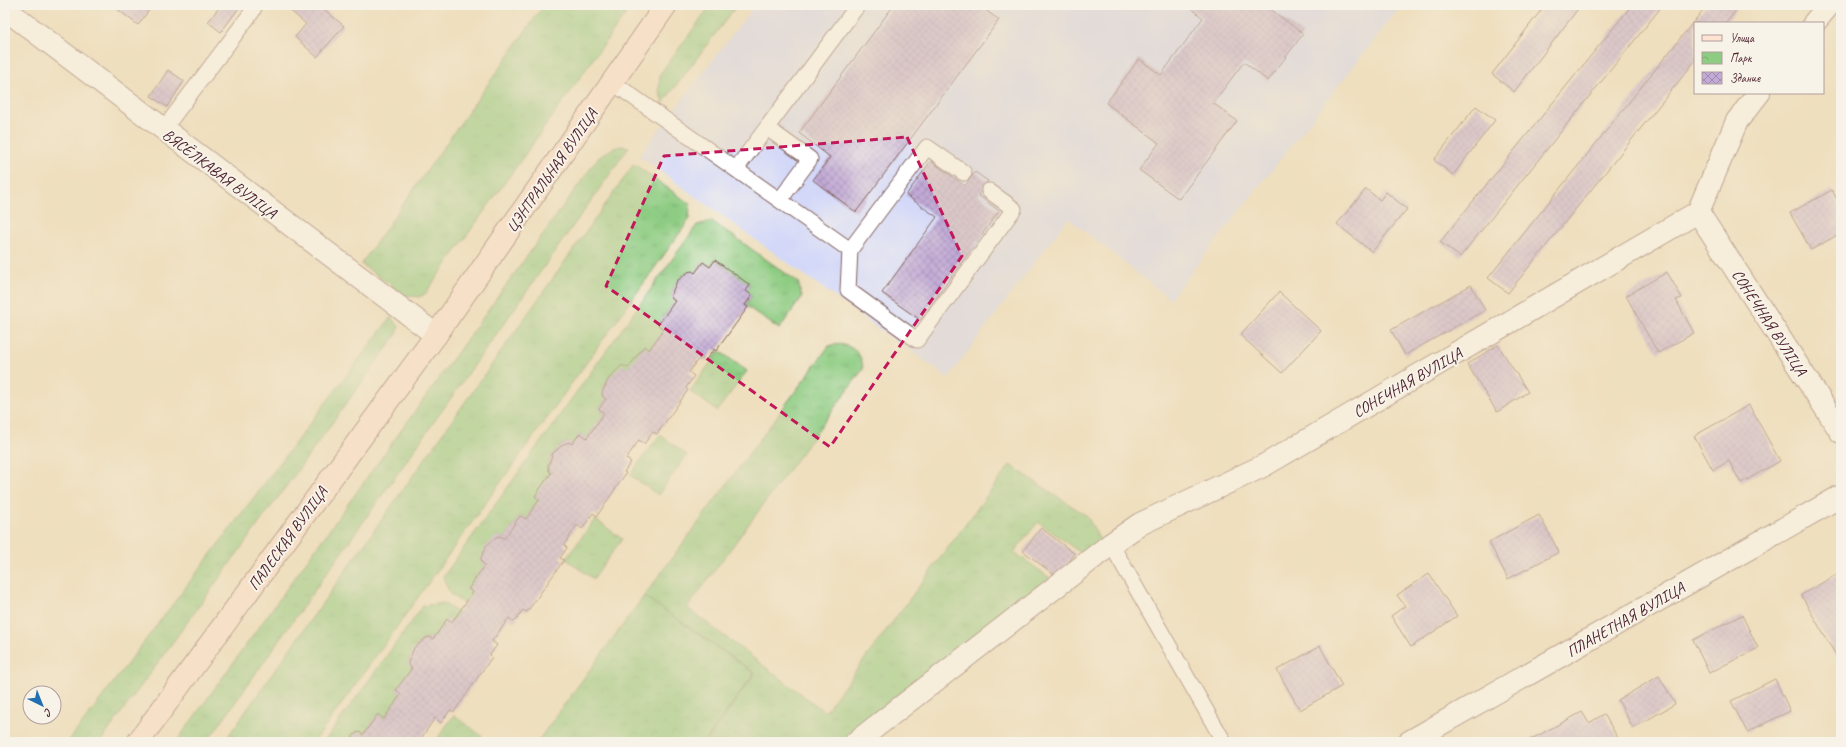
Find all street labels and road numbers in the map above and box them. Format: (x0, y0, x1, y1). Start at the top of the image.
street label: ЦЭНТРАЛЬНАЯ ВУЛІЦА (502, 104, 603, 236)
street label: ВЯСЁЛКАВАЯ ВУЛІЦА (158, 124, 281, 224)
street label: СОНЕЧНАЯ ВУЛІЦА (1727, 266, 1811, 380)
street label: СОНЕЧНАЯ ВУЛІЦА (1349, 343, 1466, 422)
street label: ПАЛЕСКАЯ ВУЛІЦА (244, 482, 333, 594)
street label: ПЛАНЕТНАЯ ВУЛІЦА (1563, 577, 1689, 662)

